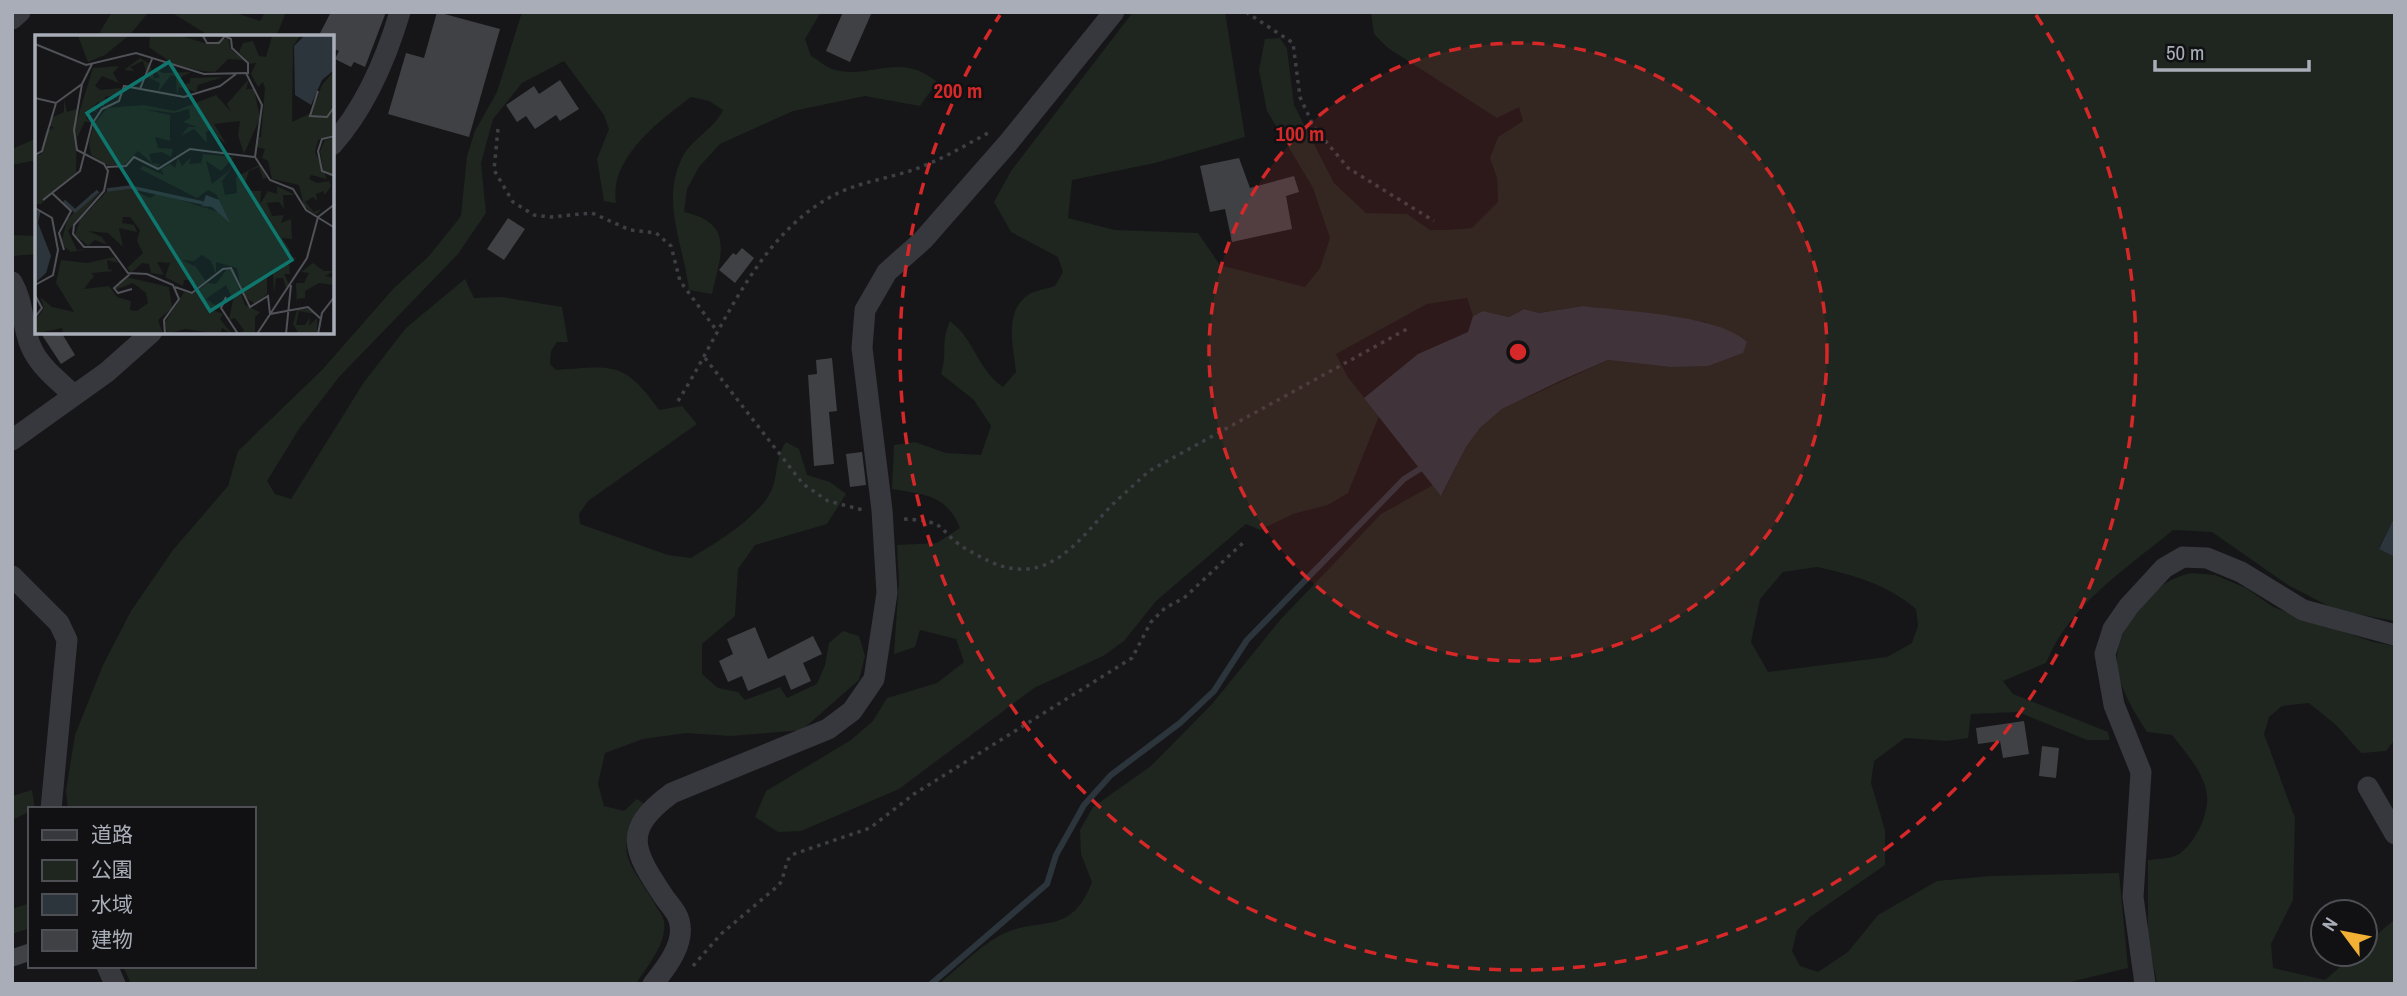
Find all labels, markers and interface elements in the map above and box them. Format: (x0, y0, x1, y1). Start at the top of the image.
scale bar (2155, 28, 2309, 72)
inset map (35, 35, 334, 334)
text: 50 m (2166, 38, 2204, 67)
text: 200 m (934, 76, 982, 105)
text: 100 m (1276, 119, 1324, 148)
centre of rings (1506, 340, 1530, 364)
legend (28, 807, 256, 968)
text: 道路 (91, 820, 133, 849)
text: 公園 (91, 855, 133, 884)
text: 水域 (91, 890, 133, 919)
north arrow (2309, 898, 2379, 968)
text: N (2316, 912, 2344, 936)
text: 建物 (91, 925, 133, 954)

